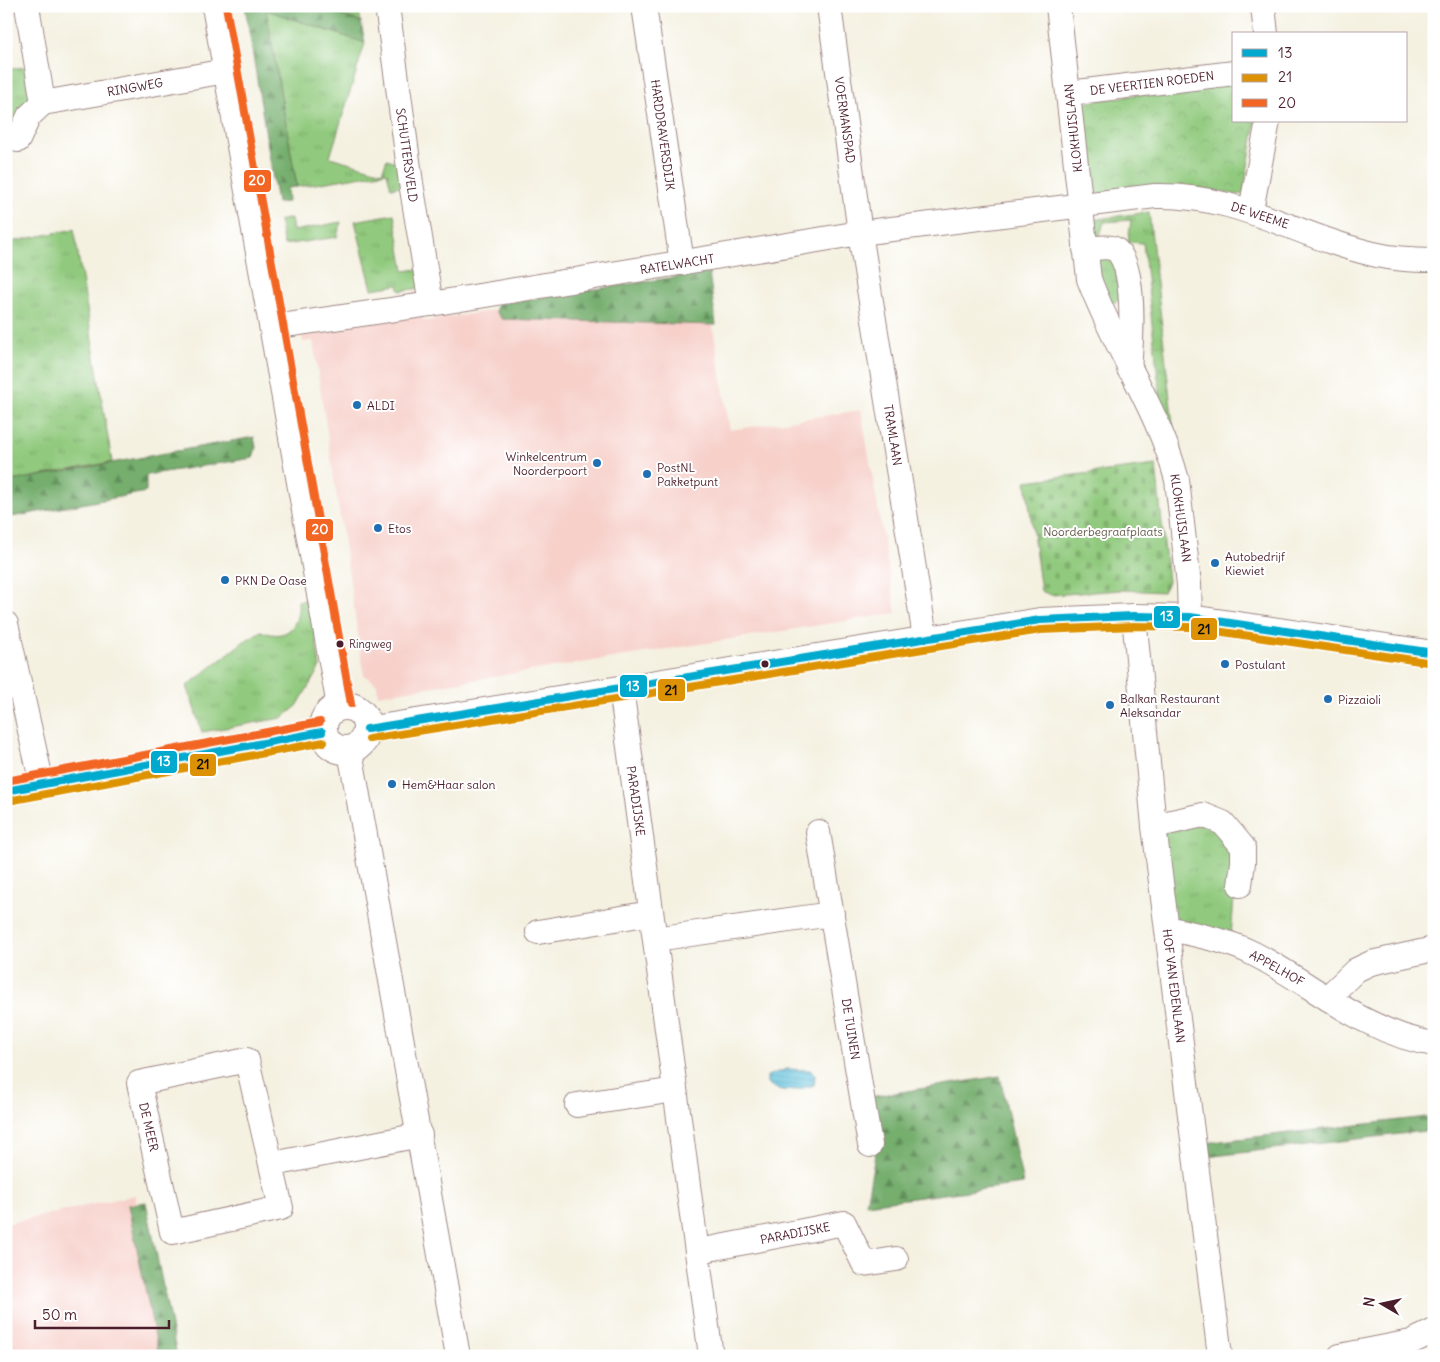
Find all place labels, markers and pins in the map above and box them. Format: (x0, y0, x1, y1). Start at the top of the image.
place label: ALDI (367, 398, 395, 413)
marker: ALDI (351, 399, 363, 411)
place label: Winkelcentrum Noorderpoort (506, 449, 587, 478)
marker: Winkelcentrum Noorderpoort (591, 457, 603, 469)
place label: PostNL Pakketpunt (657, 460, 718, 489)
marker: PostNL Pakketpunt (641, 468, 653, 480)
place label: Etos (388, 521, 411, 536)
marker: Etos (372, 522, 384, 534)
place label: Autobedrijf Kiewiet (1225, 549, 1286, 578)
marker: Autobedrijf Kiewiet (1209, 557, 1221, 569)
place label: PKN De Oase (235, 573, 307, 588)
marker: PKN De Oase (219, 574, 231, 586)
place label: Ringweg (349, 637, 392, 651)
marker: Ringweg (335, 639, 345, 649)
place label: Postulant (1235, 657, 1286, 672)
marker: Postulant (1219, 658, 1231, 670)
unlabelled marker (760, 659, 770, 669)
place label: Balkan Restaurant Aleksandar (1120, 691, 1220, 720)
place label: Pizzaioli (1338, 692, 1381, 707)
marker: Pizzaioli (1322, 693, 1334, 705)
marker: Balkan Restaurant Aleksandar (1104, 699, 1116, 711)
place label: Hem&Haar salon (402, 777, 495, 792)
marker: Hem&Haar salon (386, 778, 398, 790)

